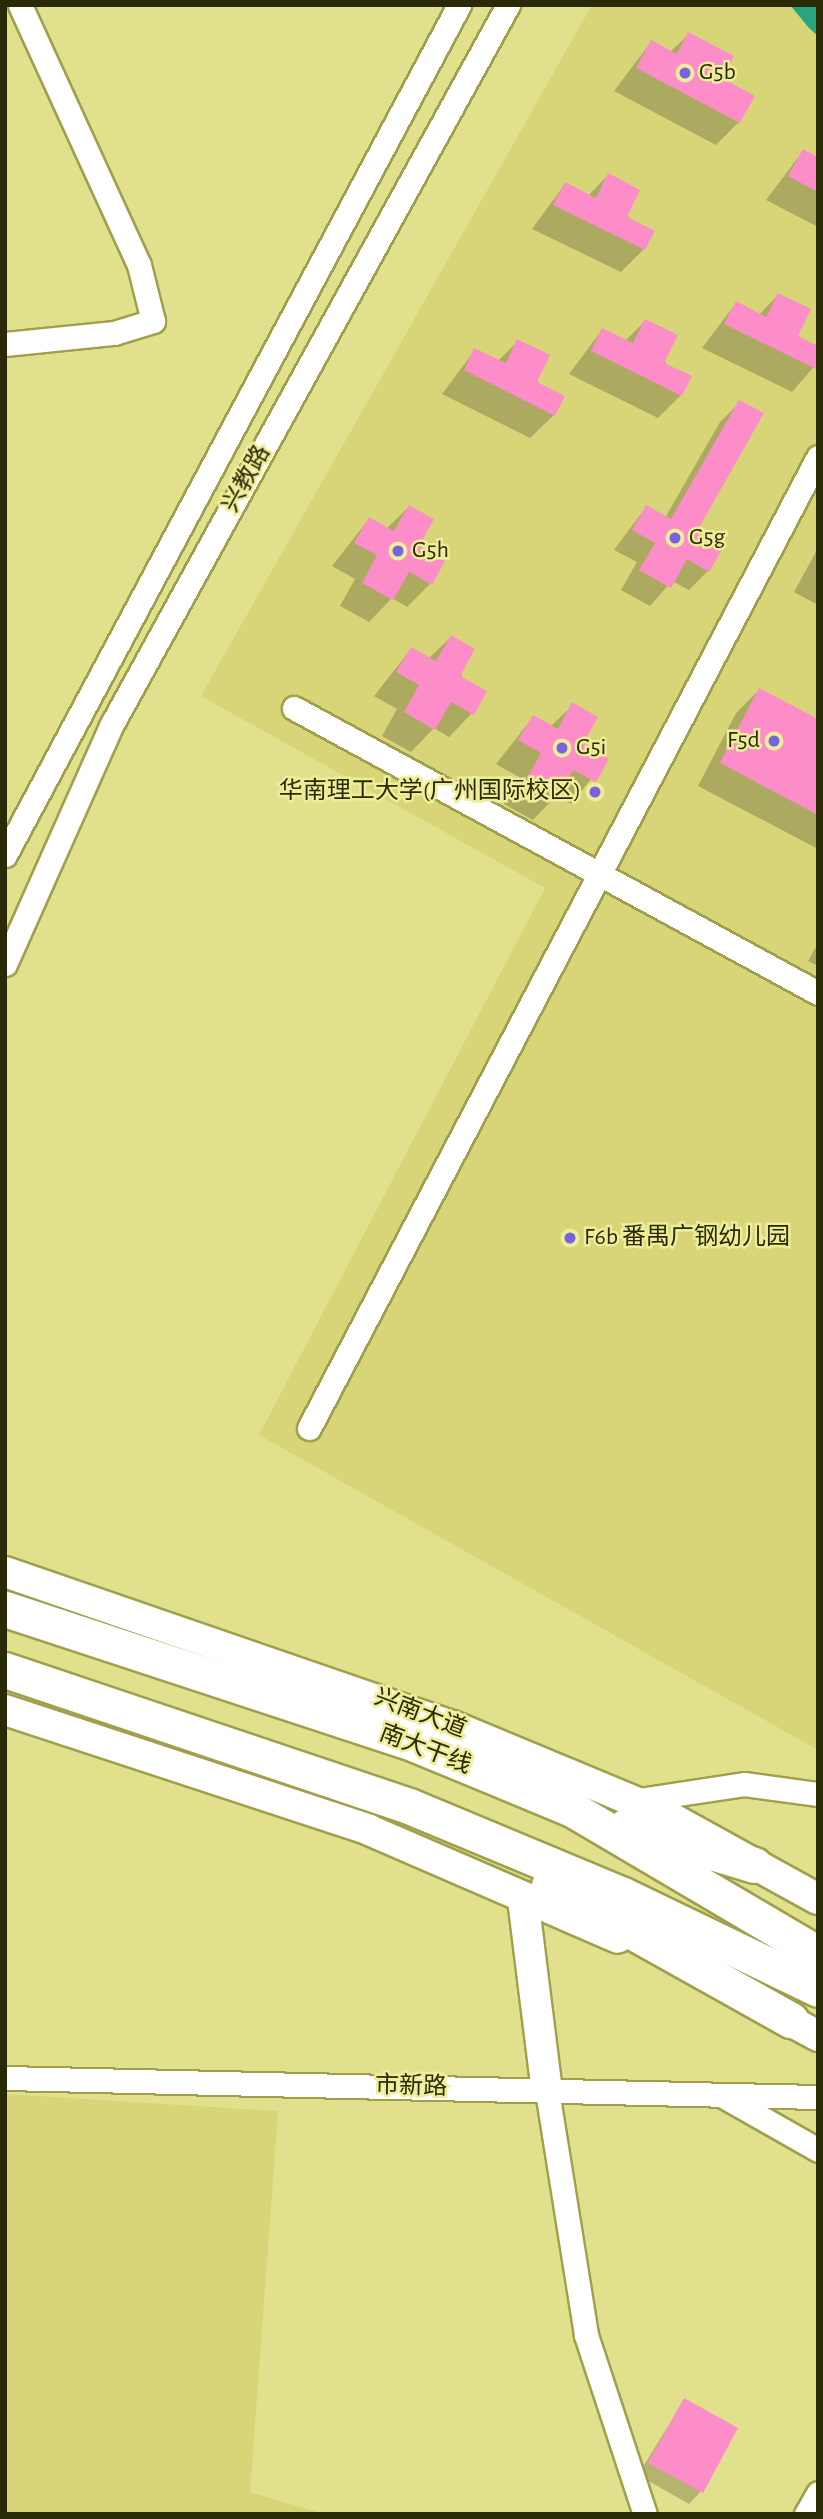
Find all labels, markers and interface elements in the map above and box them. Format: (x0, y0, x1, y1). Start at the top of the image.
place label: G5b (699, 59, 736, 87)
marker: G5b (677, 65, 693, 81)
street label: 兴教路 (217, 441, 277, 517)
place label: G5g (689, 524, 725, 552)
marker: G5g (667, 530, 683, 546)
place label: G5h (412, 537, 449, 565)
marker: G5h (390, 543, 406, 559)
place label: F5d (727, 727, 760, 755)
marker: F5d (766, 733, 782, 749)
place label: G5i (576, 734, 606, 762)
marker: G5i (554, 740, 570, 756)
place label: 华南理工大学(广州国际校区) (279, 778, 581, 806)
marker: 华南理工大学(广州国际校区) (587, 784, 603, 800)
place label: F6b 番禺广钢幼儿园 (584, 1224, 790, 1252)
marker: F6b 番禺广钢幼儿园 (562, 1230, 578, 1246)
street label: 兴南大道 (370, 1683, 470, 1745)
street label: 南大干线 (375, 1719, 475, 1781)
street label: 市新路 (375, 2072, 447, 2102)

